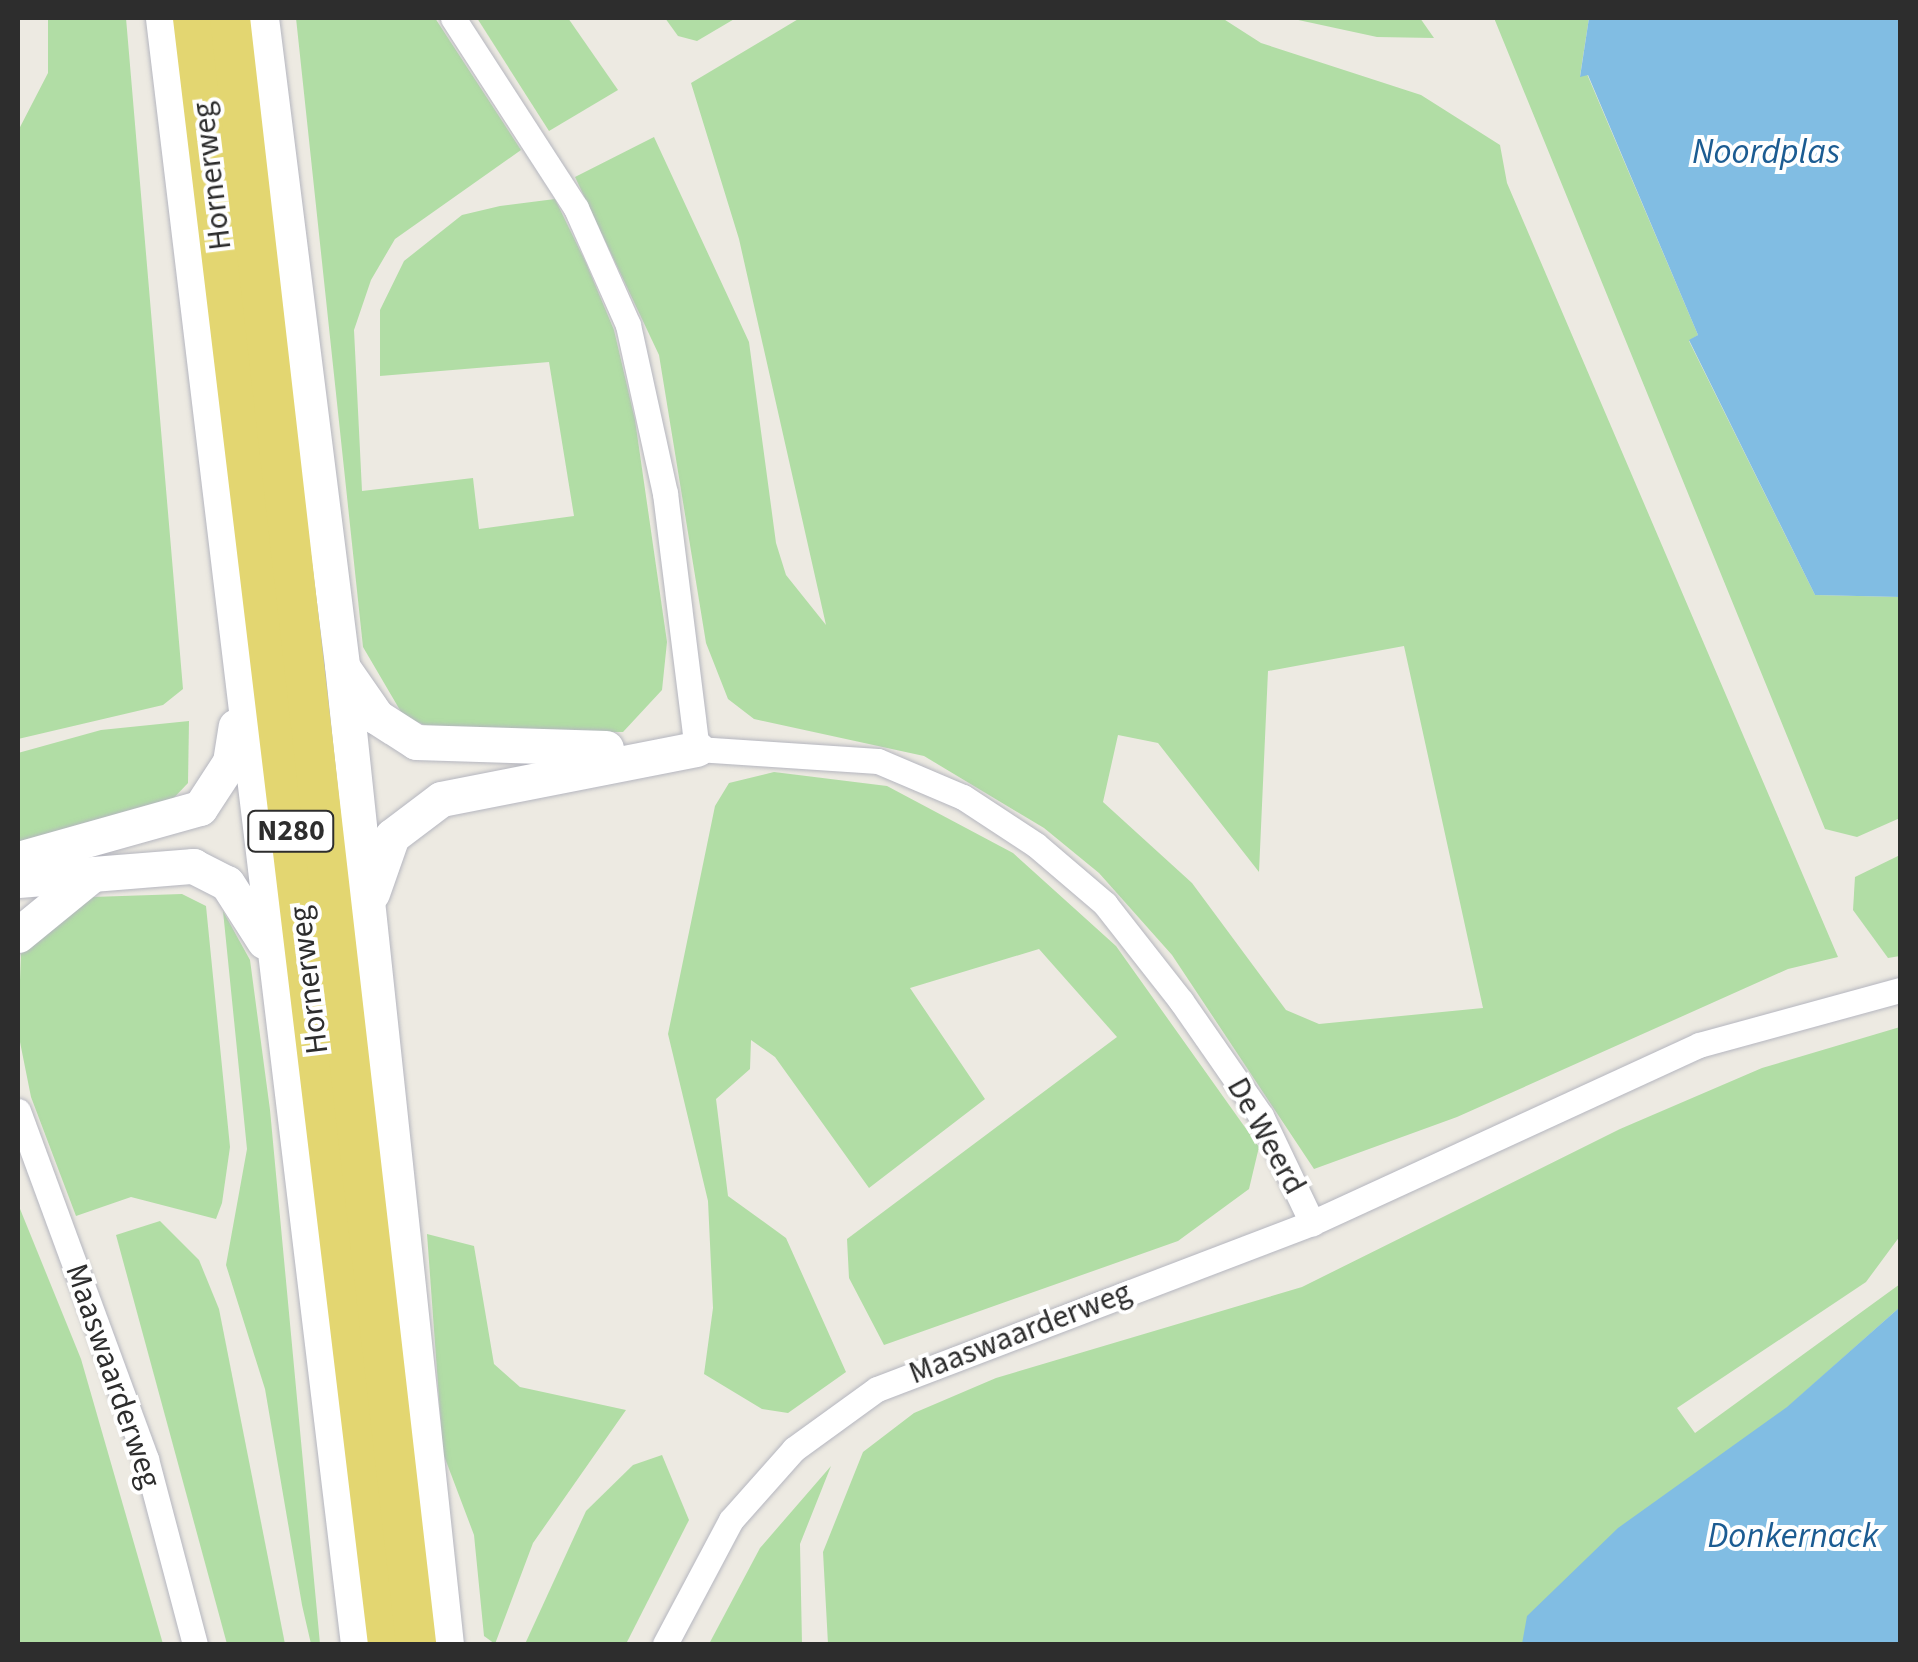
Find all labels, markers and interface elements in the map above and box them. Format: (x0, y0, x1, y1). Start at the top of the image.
street label: Hornerweg (184, 100, 240, 252)
water label: Noordplas (1692, 131, 1840, 173)
road number: N280 (246, 806, 336, 856)
street label: Hornerweg (281, 904, 337, 1056)
street label: De Weerd (1218, 1071, 1314, 1201)
street label: Maaswaarderweg (57, 1259, 169, 1493)
street label: Maaswaarderweg (904, 1273, 1136, 1393)
water label: Donkernack (1708, 1515, 1878, 1557)

